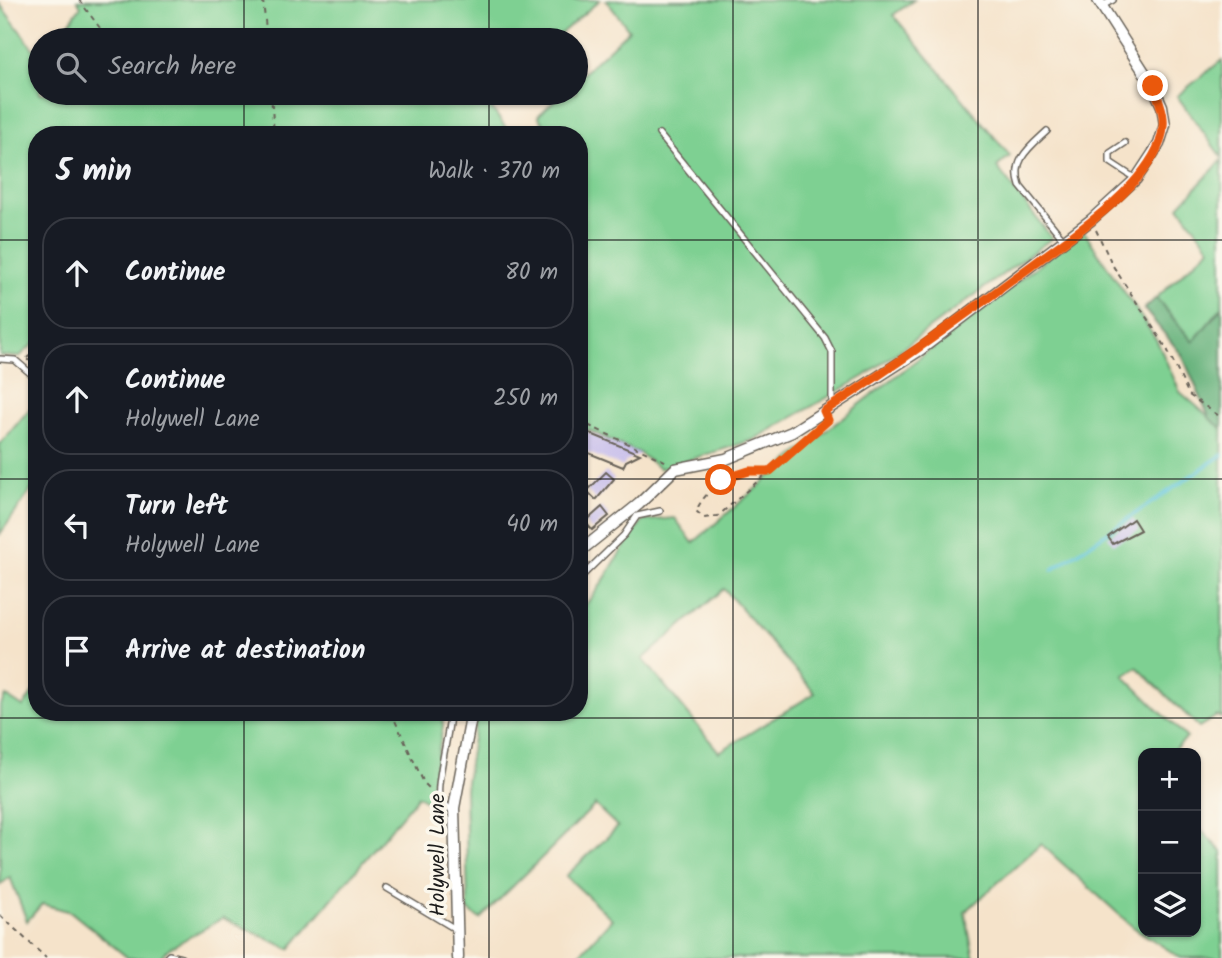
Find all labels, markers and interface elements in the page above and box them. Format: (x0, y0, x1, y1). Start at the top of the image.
search box (28, 28, 588, 105)
text: Search here (108, 46, 236, 88)
icon: search (52, 48, 90, 86)
route end (1137, 70, 1168, 101)
text: 5 min (56, 148, 132, 196)
text: Walk · 370 m (428, 154, 560, 190)
text: Continue (125, 252, 226, 294)
icon: ahead (58, 254, 96, 292)
text: 80 m (505, 255, 558, 291)
text: Continue (125, 360, 226, 402)
icon: ahead (58, 380, 96, 418)
text: 250 m (493, 381, 558, 417)
text: Holywell Lane (125, 402, 260, 438)
route start (705, 464, 736, 495)
text: Turn left (125, 486, 228, 528)
icon: left (58, 506, 96, 544)
text: 40 m (506, 507, 558, 543)
text: Holywell Lane (125, 528, 260, 564)
text: Arrive at destination (125, 630, 365, 672)
icon: arrive (58, 632, 96, 670)
map controls (1138, 748, 1201, 937)
button: + (1138, 748, 1201, 811)
street label: Holywell Lane (422, 793, 455, 916)
button: − (1138, 811, 1201, 874)
button: layers (1138, 874, 1201, 937)

